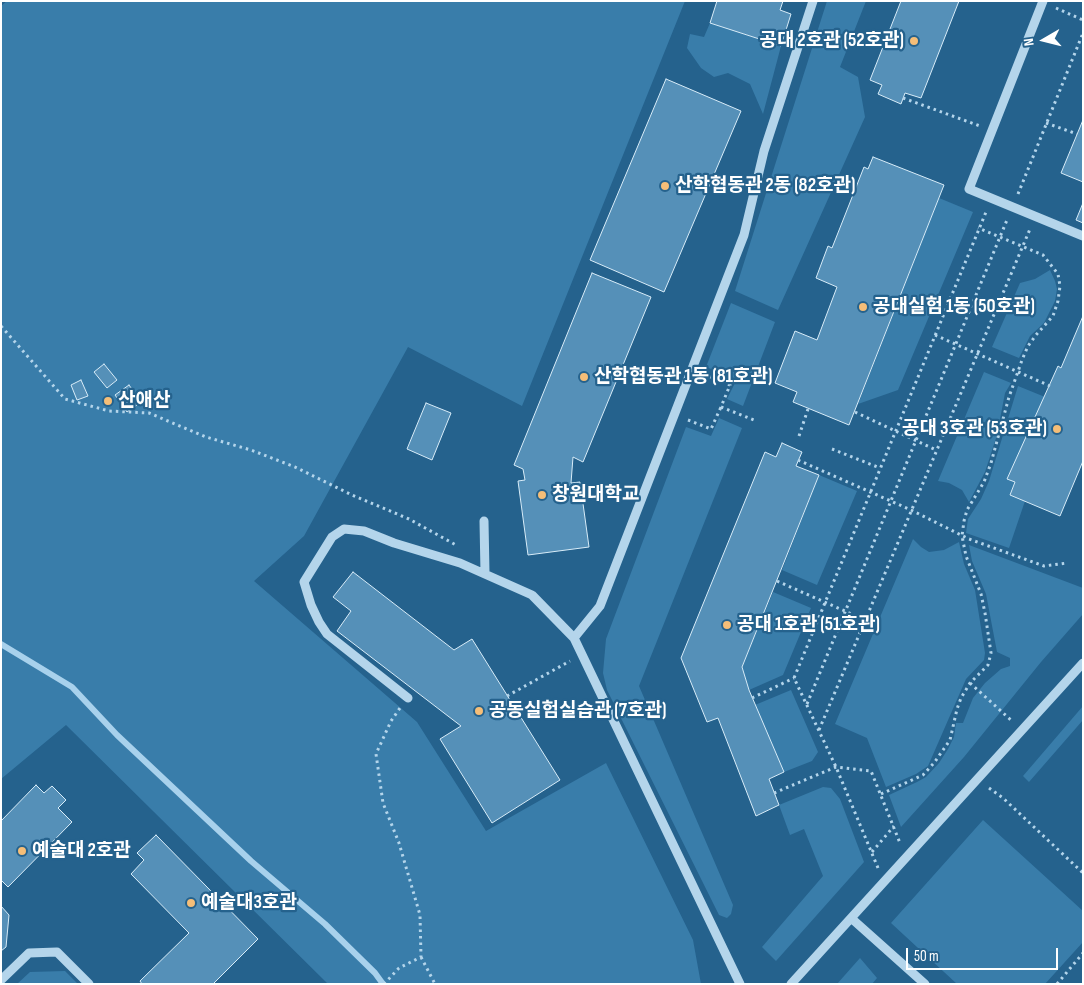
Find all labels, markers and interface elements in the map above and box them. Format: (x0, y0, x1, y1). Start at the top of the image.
north arrow (1019, 15, 1069, 65)
place label: 공대 2호관 (52호관) (759, 30, 904, 52)
marker: 공대 2호관 (52호관) (908, 35, 920, 47)
text: N (1020, 37, 1038, 47)
place label: 산학협동관 2동 (82호관) (675, 175, 855, 197)
marker: 산학협동관 2동 (82호관) (659, 180, 671, 192)
place label: 공대실험 1동 (50호관) (873, 296, 1035, 318)
marker: 공대실험 1동 (50호관) (857, 301, 869, 313)
place label: 산학협동관 1동 (81호관) (594, 366, 772, 388)
marker: 산학협동관 1동 (81호관) (578, 371, 590, 383)
place label: 산애산 (118, 390, 170, 412)
marker: 산애산 (102, 395, 114, 407)
place label: 공대 3호관 (53호관) (902, 418, 1047, 440)
marker: 공대 3호관 (53호관) (1051, 423, 1063, 435)
place label: 창원대학교 (552, 484, 639, 506)
marker: 창원대학교 (536, 489, 548, 501)
place label: 공대 1호관 (51호관) (737, 614, 880, 636)
marker: 공대 1호관 (51호관) (721, 619, 733, 631)
place label: 공동실험실습관 (7호관) (489, 700, 666, 722)
marker: 공동실험실습관 (7호관) (473, 705, 485, 717)
place label: 예술대 2호관 (32, 840, 131, 862)
marker: 예술대 2호관 (16, 845, 28, 857)
place label: 예술대3호관 (201, 892, 297, 914)
marker: 예술대3호관 (185, 897, 197, 909)
scale bar (909, 938, 1062, 970)
text: 50 m (914, 947, 939, 966)

